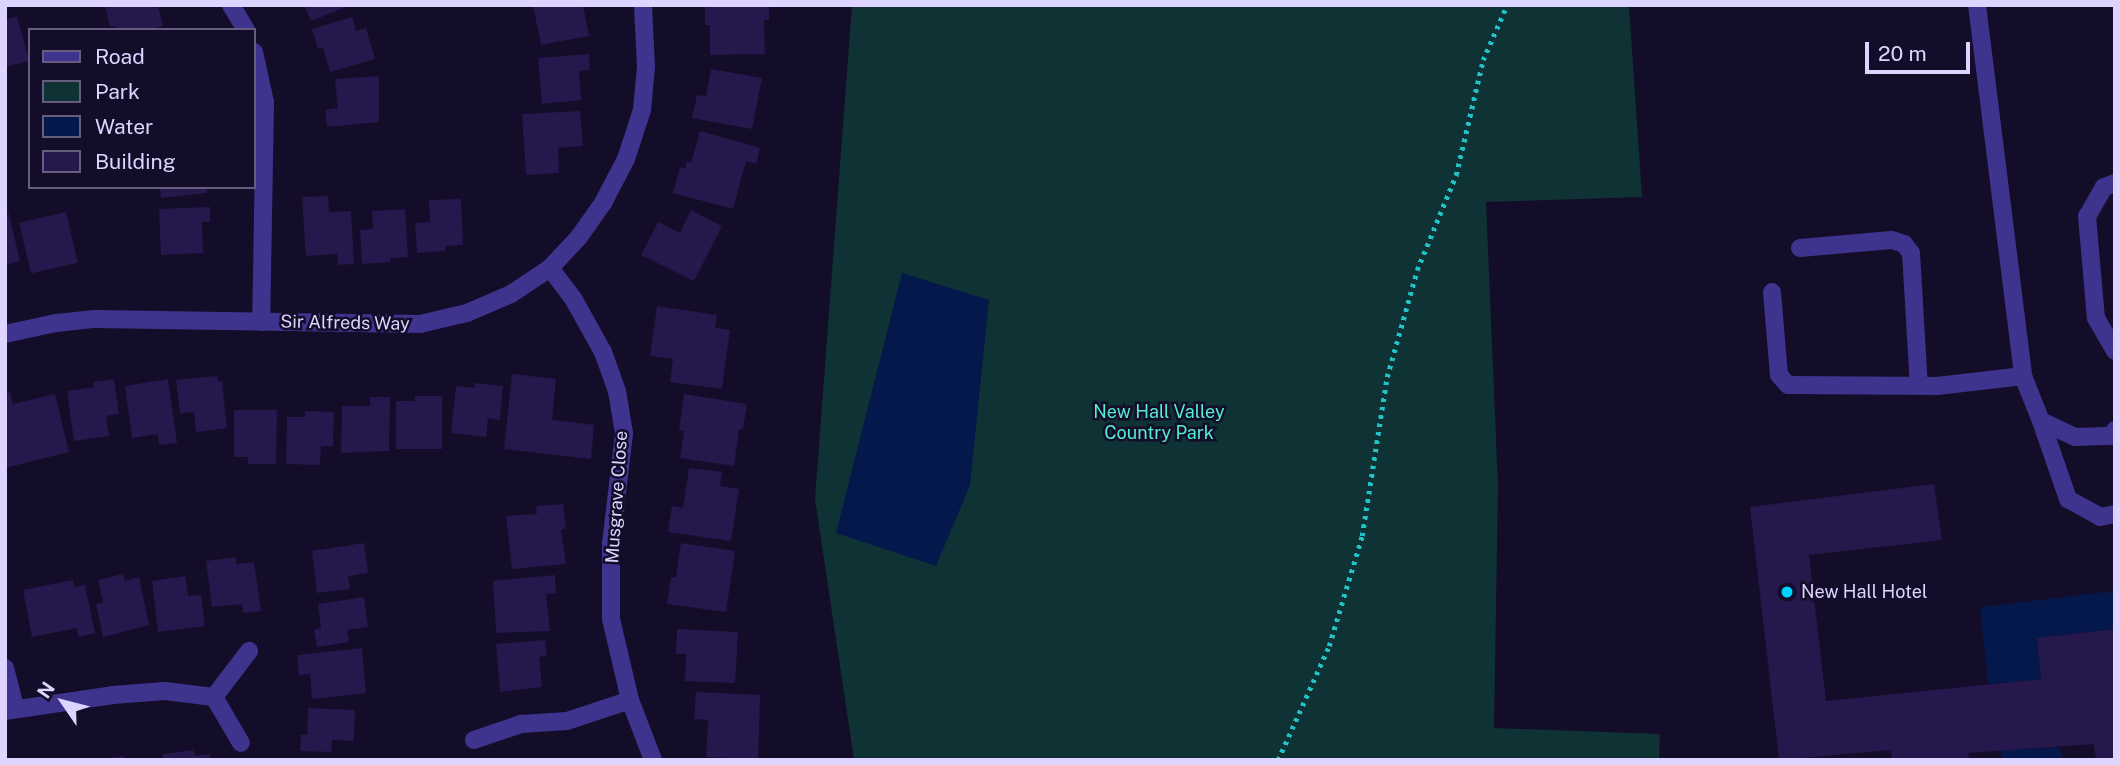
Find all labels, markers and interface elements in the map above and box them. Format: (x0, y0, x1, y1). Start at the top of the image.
legend (28, 28, 256, 189)
scale bar (1868, 28, 1973, 72)
text: 20 m (1878, 41, 1927, 66)
text: Road (95, 44, 145, 69)
text: Park (95, 79, 140, 104)
text: Water (95, 114, 153, 139)
text: Building (95, 149, 176, 174)
street label: Sir Alfreds Way (280, 311, 410, 335)
park label: New Hall Valley Country Park (1093, 402, 1225, 444)
street label: Musgrave Close (602, 430, 632, 564)
place label: New Hall Hotel (1801, 581, 1927, 603)
marker: New Hall Hotel (1779, 584, 1795, 600)
north arrow (28, 667, 98, 737)
text: N (33, 678, 59, 702)

